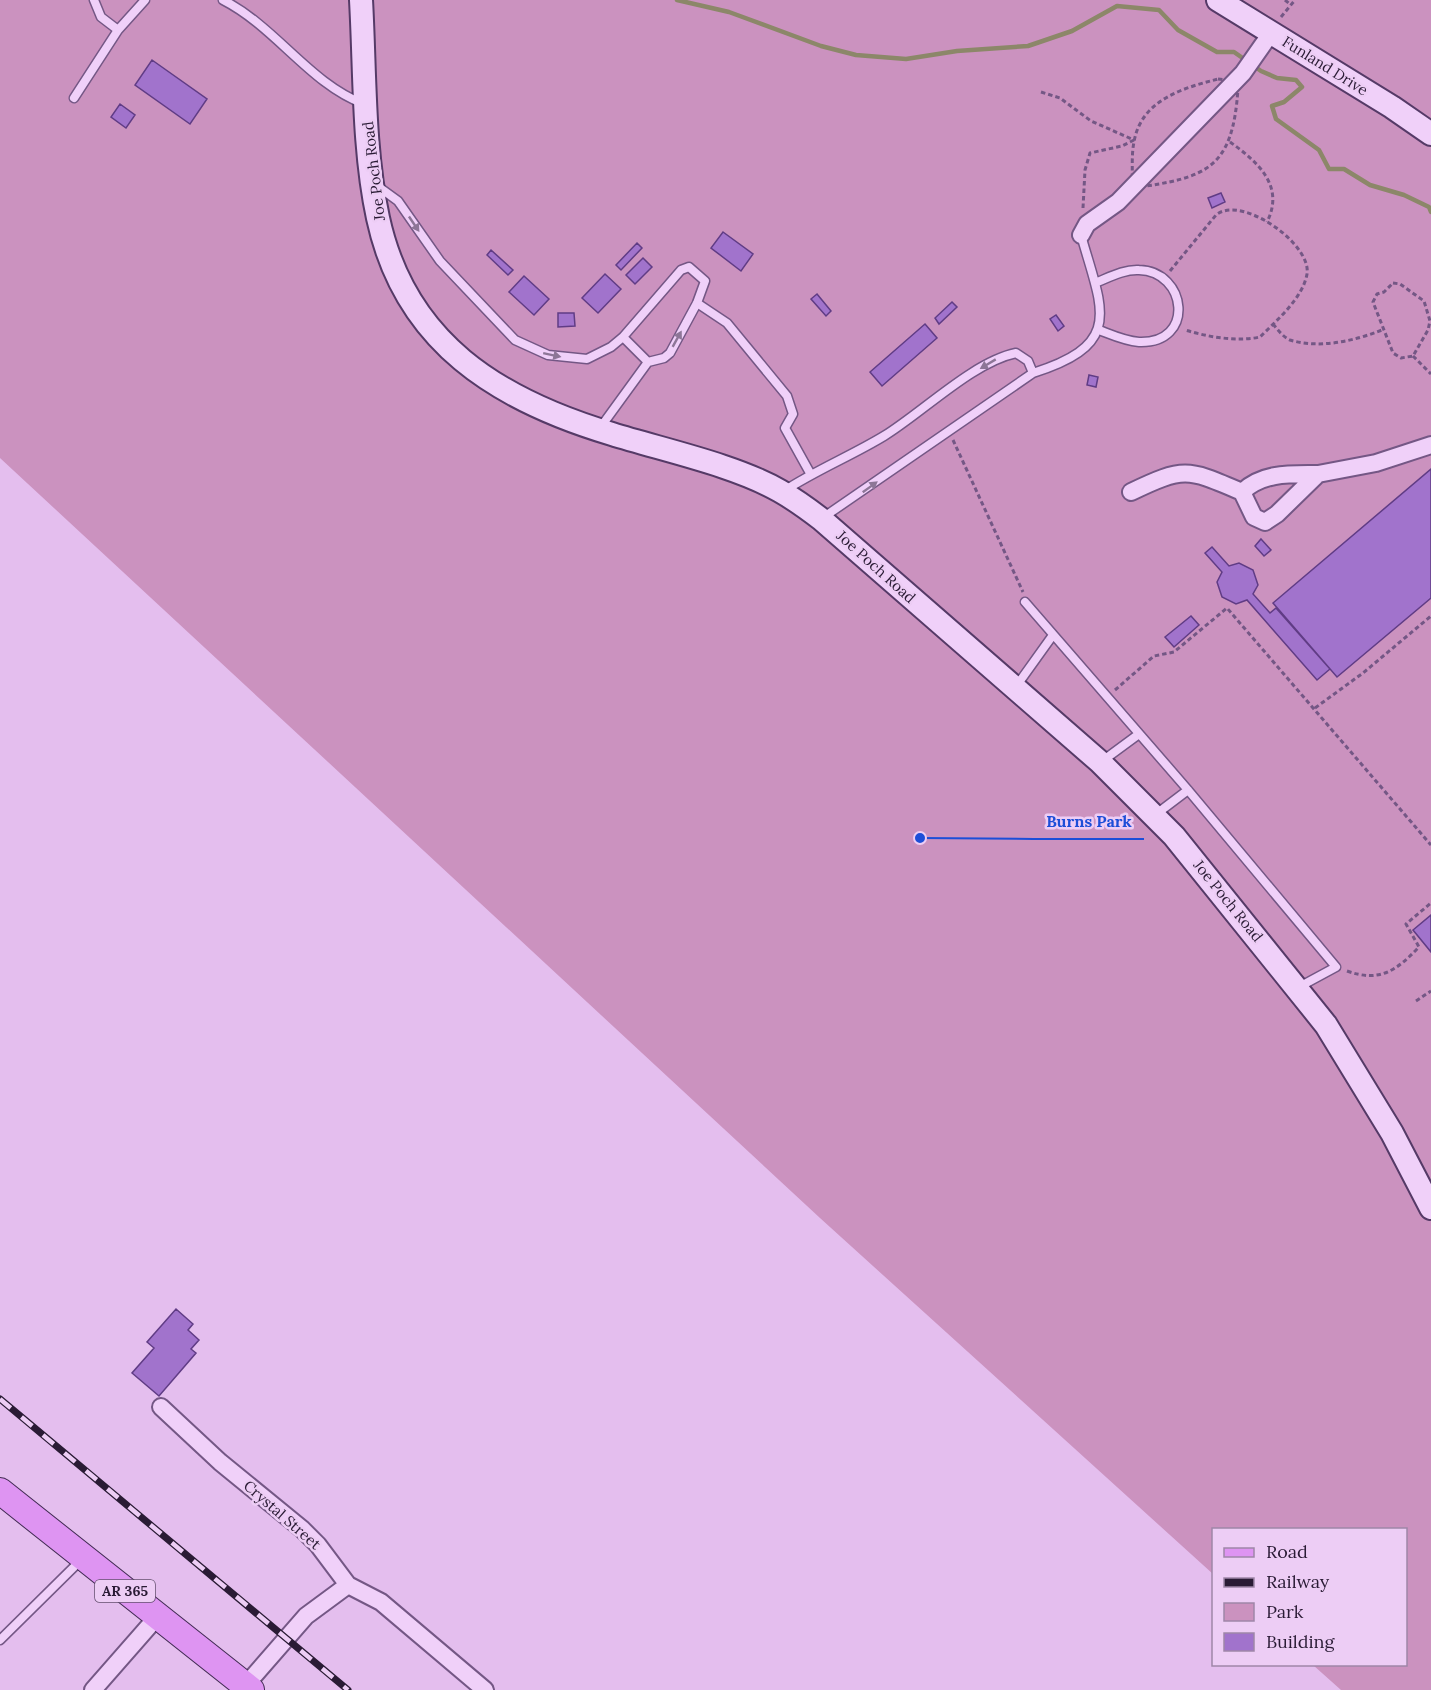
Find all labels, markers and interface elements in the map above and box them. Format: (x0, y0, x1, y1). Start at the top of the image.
street label: Funland Drive (1279, 32, 1372, 99)
street label: Joe Poch Road (358, 120, 389, 223)
one-way arrow (408, 215, 420, 231)
one-way arrow (672, 330, 682, 347)
one-way arrow (543, 351, 561, 361)
one-way arrow (980, 359, 996, 370)
one-way arrow (862, 481, 877, 493)
street label: Joe Poch Road (832, 526, 920, 607)
callout: Burns Park (1034, 805, 1144, 839)
text: Burns Park (1046, 811, 1132, 831)
street label: Joe Poch Road (1189, 855, 1267, 945)
street label: Crystal Street (240, 1476, 325, 1553)
legend (1212, 1528, 1407, 1666)
text: Road (1266, 1540, 1308, 1563)
text: Railway (1266, 1570, 1330, 1593)
road number: AR 365 (95, 1580, 155, 1602)
text: Park (1266, 1600, 1304, 1623)
text: Building (1266, 1630, 1336, 1653)

